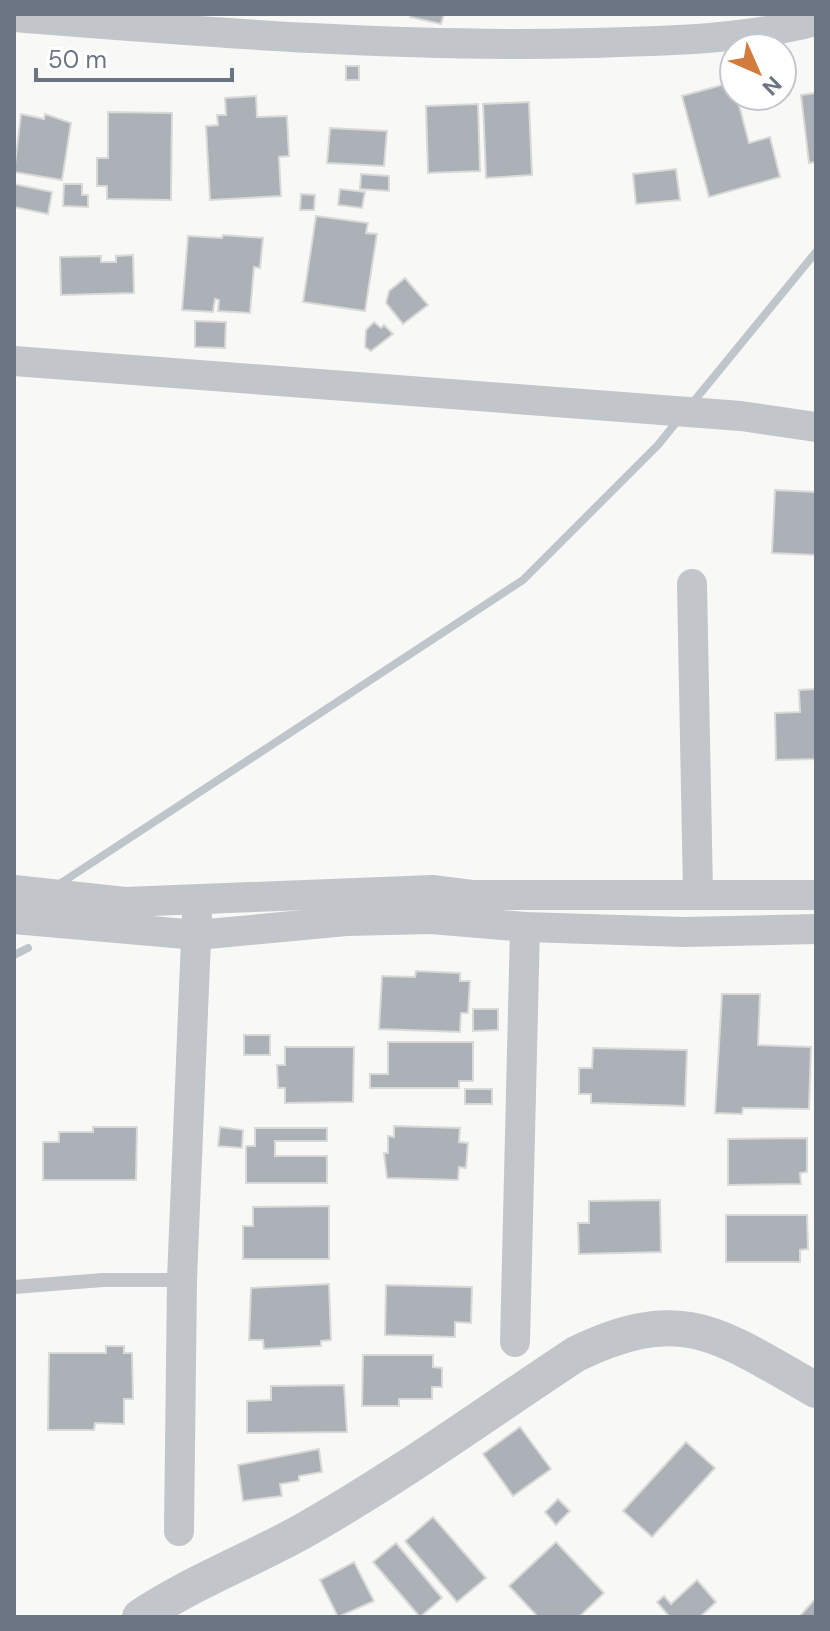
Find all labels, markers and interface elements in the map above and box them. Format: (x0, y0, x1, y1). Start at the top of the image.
scale bar (36, 32, 232, 82)
north arrow (718, 32, 798, 112)
text: 50 m (48, 44, 107, 75)
text: N (756, 70, 788, 102)

